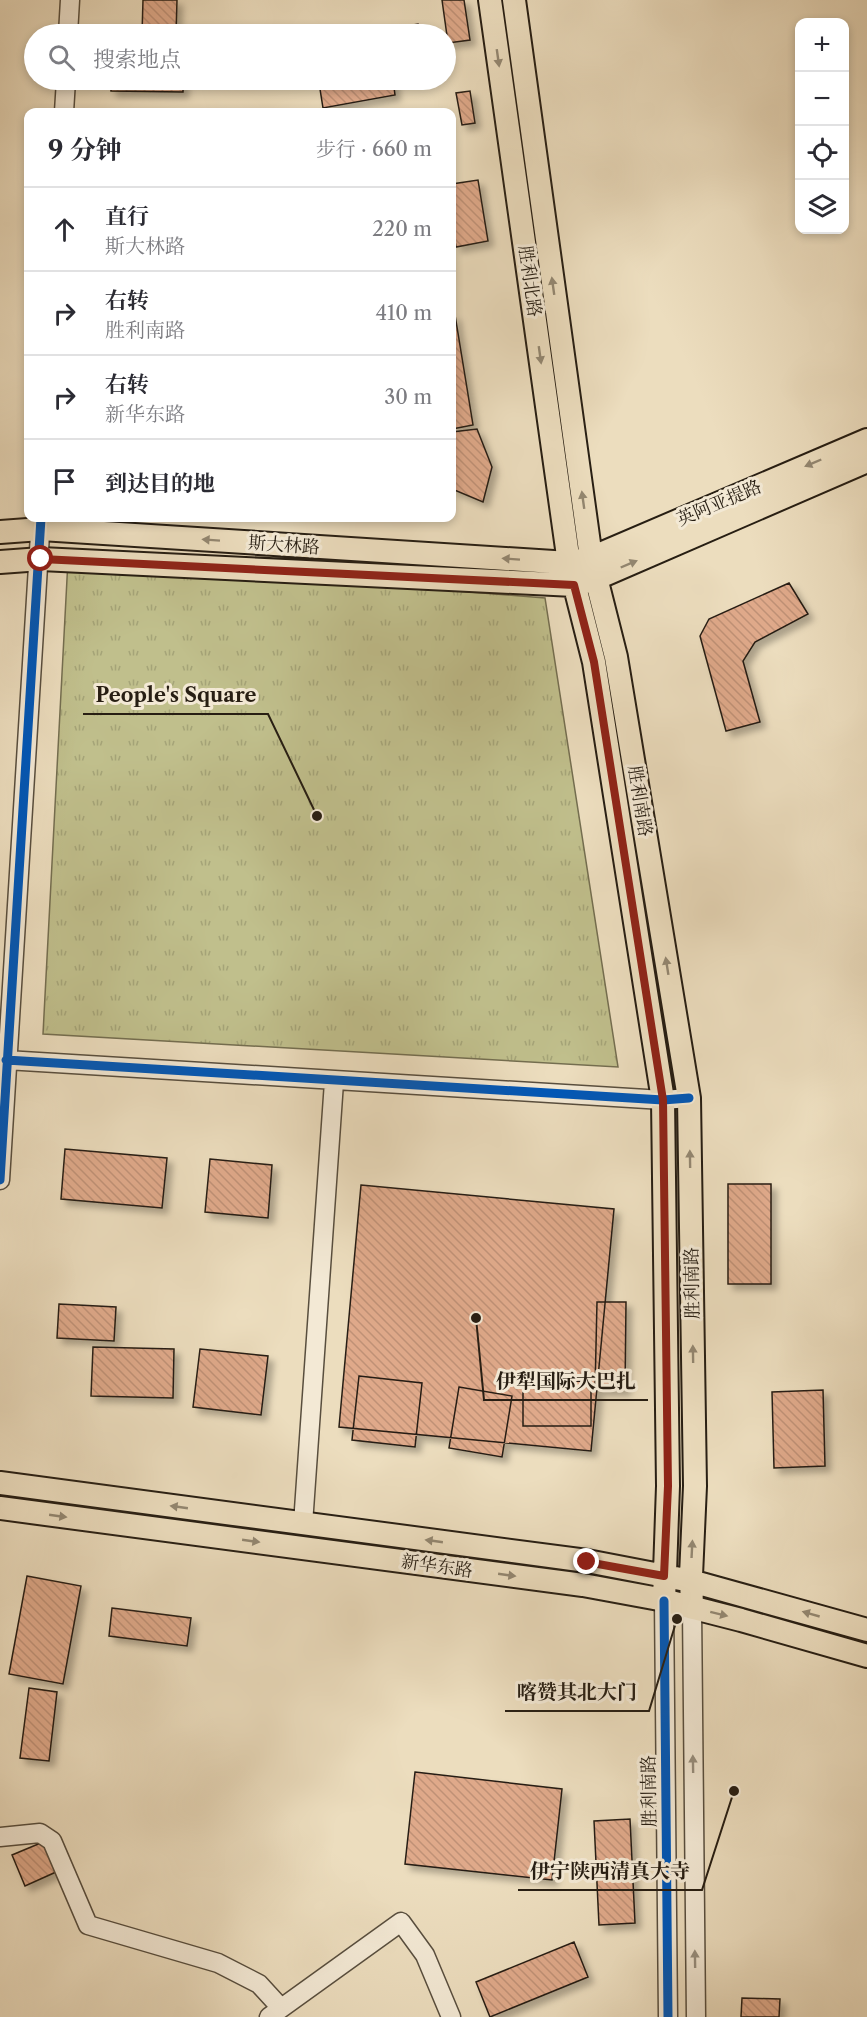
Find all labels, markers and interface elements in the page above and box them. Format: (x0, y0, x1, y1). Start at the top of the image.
map controls (795, 18, 849, 234)
button: + (795, 18, 849, 72)
search box (24, 24, 456, 90)
icon: search (45, 41, 78, 74)
text: 搜索地点 (93, 46, 181, 73)
one-way arrow (494, 49, 503, 68)
button: − (795, 72, 849, 126)
button: locate (795, 126, 849, 180)
text: 9 分钟 (48, 134, 122, 166)
text: 步行 · 660 m (316, 137, 432, 161)
button: layers (795, 180, 849, 234)
text: 直行 (105, 203, 149, 230)
icon: ahead (48, 213, 81, 246)
text: 220 m (372, 217, 432, 241)
text: 斯大林路 (105, 234, 185, 258)
street label: 胜利北路 (514, 244, 546, 318)
one-way arrow (549, 276, 558, 295)
text: 右转 (105, 287, 149, 314)
icon: right (48, 297, 81, 330)
text: 410 m (375, 301, 432, 325)
text: 胜利南路 (105, 318, 185, 342)
one-way arrow (535, 346, 544, 365)
text: 右转 (105, 371, 149, 398)
icon: right (48, 381, 81, 414)
text: 30 m (384, 385, 432, 409)
text: 新华东路 (105, 402, 185, 426)
one-way arrow (805, 458, 822, 467)
icon: arrive (48, 465, 81, 498)
text: 到达目的地 (105, 470, 215, 497)
street label: 英阿亚提路 (673, 475, 765, 531)
one-way arrow (578, 490, 587, 509)
street label: 斯大林路 (247, 532, 321, 558)
one-way arrow (202, 535, 221, 545)
route start (27, 545, 53, 571)
one-way arrow (501, 554, 520, 564)
one-way arrow (620, 559, 638, 569)
callout: People's Square (83, 676, 268, 714)
text: People's Square (96, 683, 256, 707)
street label: 胜利南路 (624, 764, 656, 838)
one-way arrow (663, 956, 672, 975)
one-way arrow (685, 1150, 695, 1169)
street label: 胜利南路 (680, 1247, 704, 1319)
one-way arrow (688, 1345, 698, 1364)
callout: 伊犁国际大巴扎 (484, 1362, 648, 1400)
text: 伊犁国际大巴扎 (496, 1369, 636, 1393)
one-way arrow (169, 1502, 188, 1512)
one-way arrow (49, 1511, 68, 1520)
one-way arrow (242, 1537, 261, 1546)
one-way arrow (425, 1537, 444, 1546)
one-way arrow (688, 1540, 697, 1559)
route end (573, 1548, 599, 1574)
street label: 新华东路 (400, 1550, 474, 1582)
one-way arrow (498, 1571, 517, 1580)
one-way arrow (802, 1609, 820, 1618)
one-way arrow (710, 1610, 728, 1620)
callout: 喀赞其北大门 (505, 1673, 649, 1711)
text: 喀赞其北大门 (517, 1680, 637, 1704)
one-way arrow (689, 1754, 698, 1773)
street label: 胜利南路 (637, 1755, 661, 1827)
callout: 伊宁陕西清真大寺 (518, 1852, 702, 1890)
text: 伊宁陕西清真大寺 (530, 1859, 690, 1883)
one-way arrow (691, 1949, 700, 1968)

